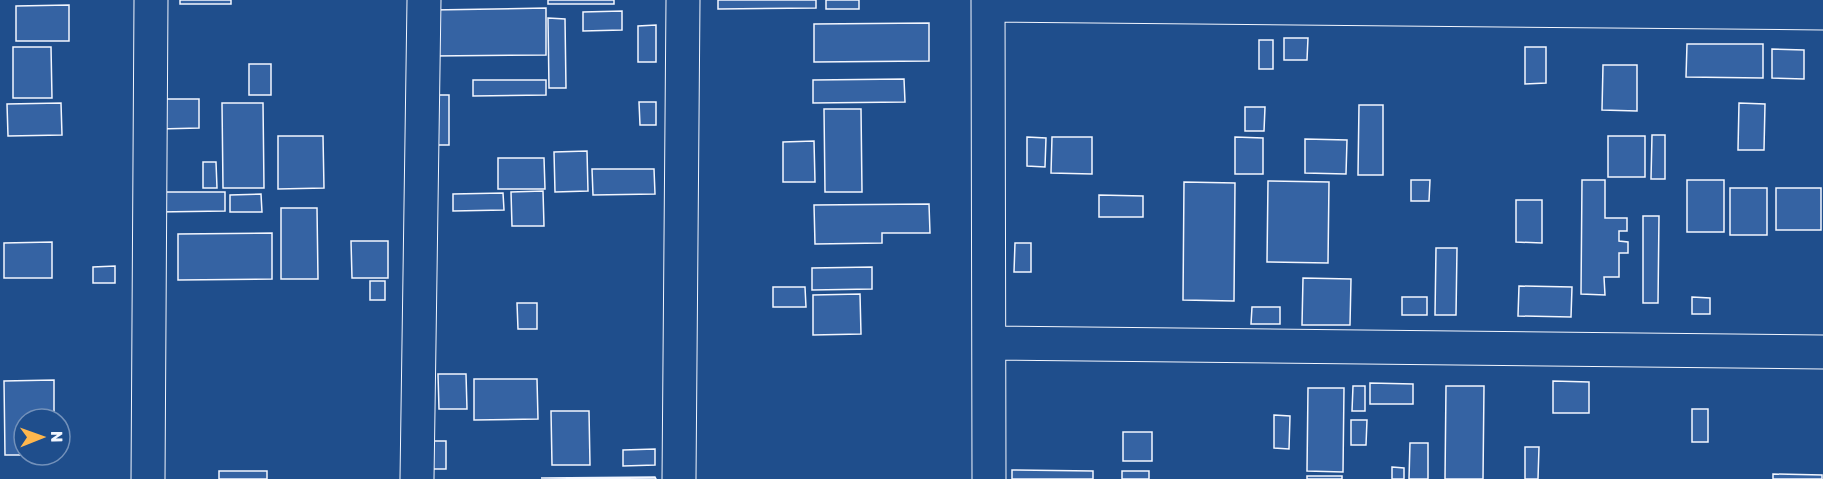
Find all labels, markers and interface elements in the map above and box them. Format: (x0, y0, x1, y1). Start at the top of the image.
north arrow (12, 407, 72, 467)
text: N (47, 431, 66, 443)

